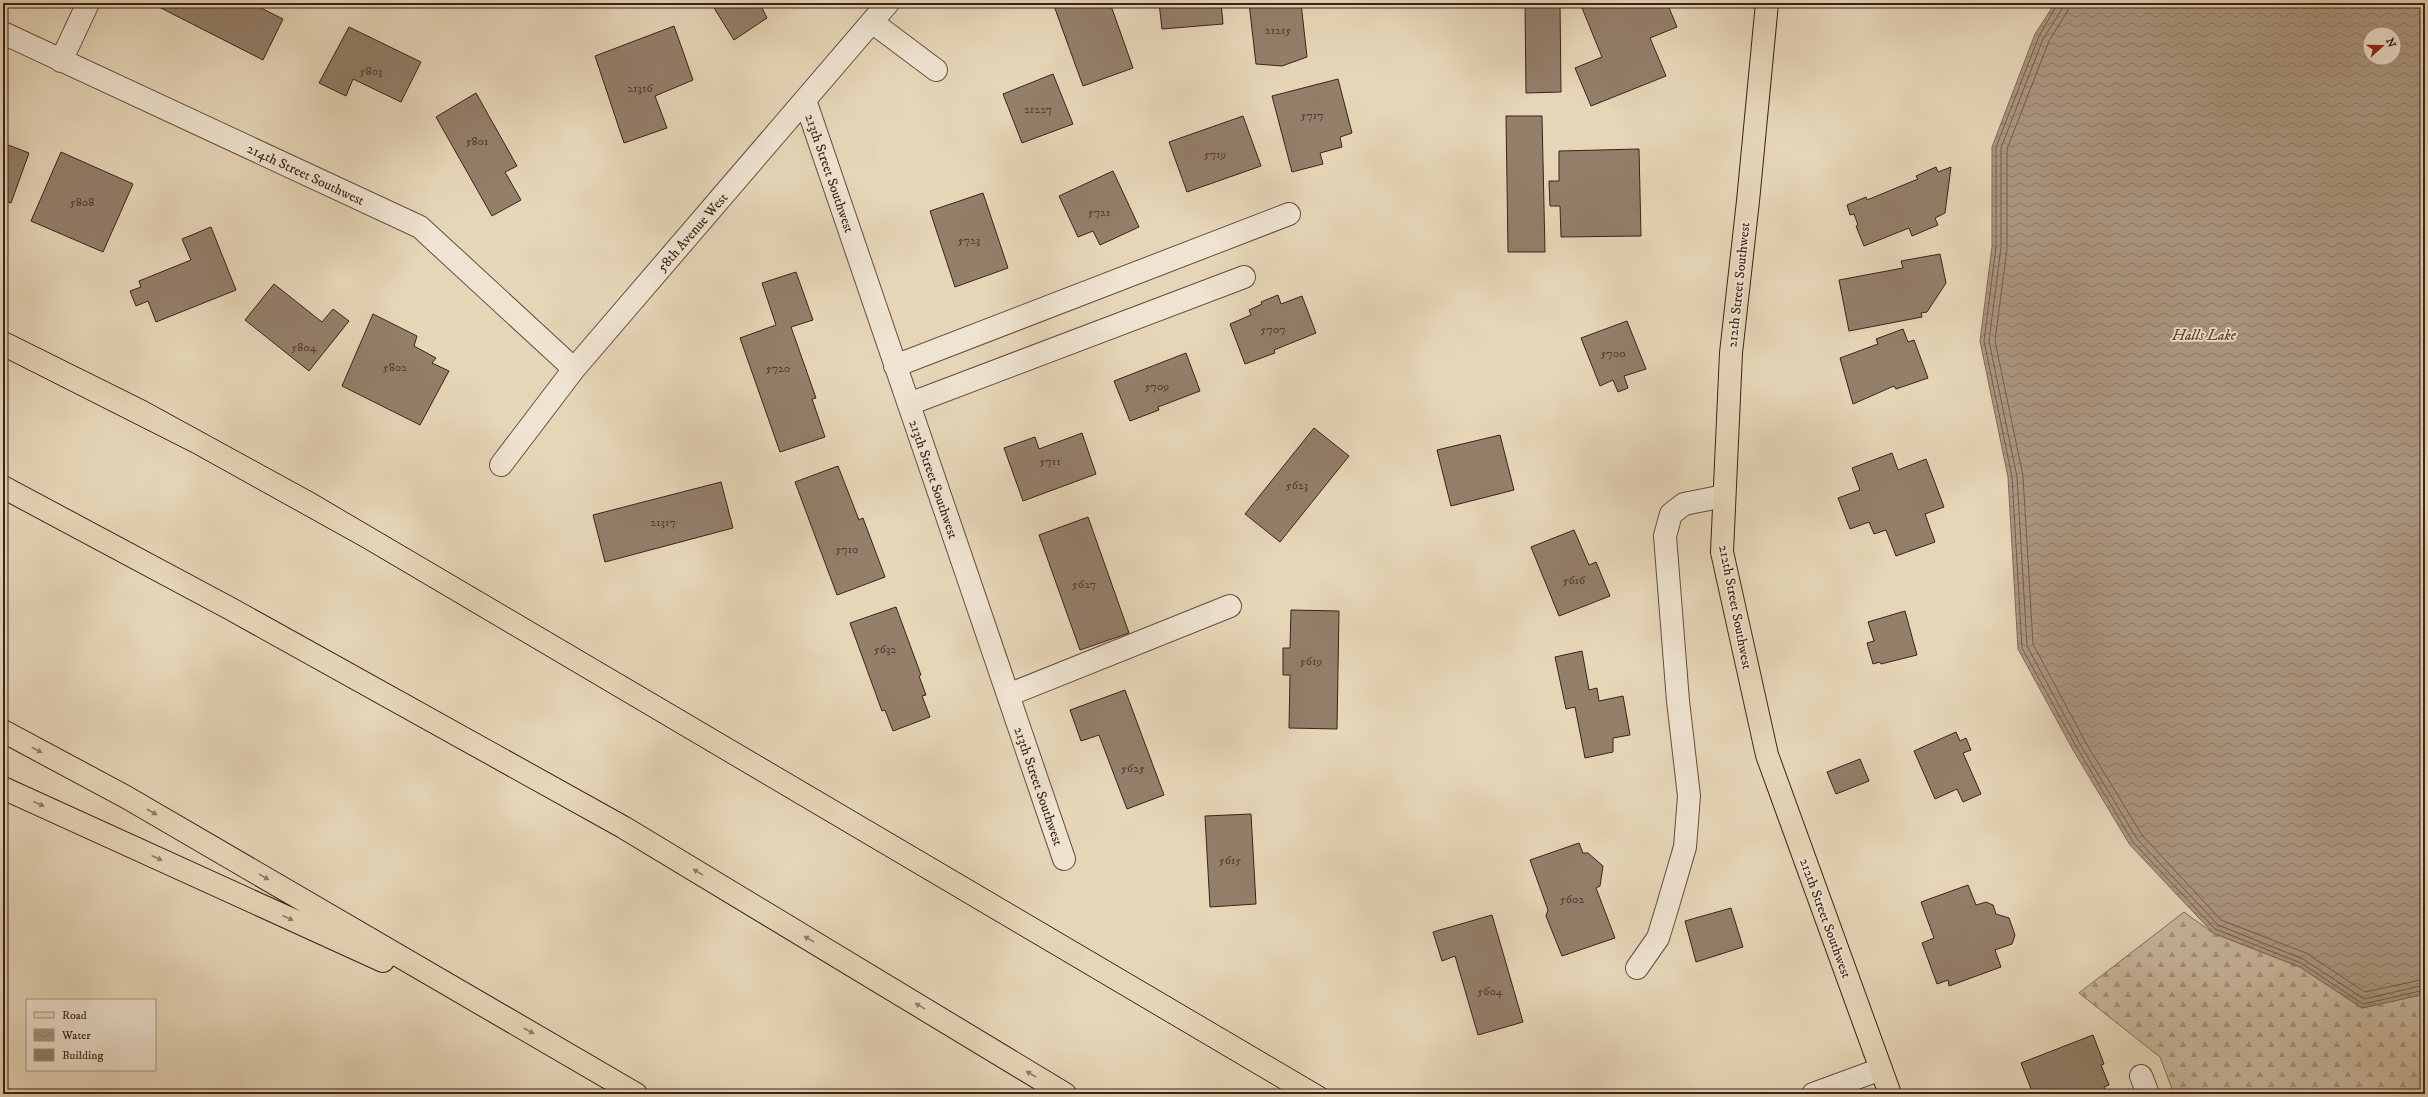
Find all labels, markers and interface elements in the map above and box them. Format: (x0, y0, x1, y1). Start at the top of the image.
house number: 21215 (1265, 23, 1291, 38)
north arrow (2362, 26, 2402, 66)
text: N (2382, 36, 2399, 49)
house number: 5803 (360, 64, 382, 79)
house number: 21316 (627, 81, 653, 96)
house number: 21227 (1024, 102, 1052, 117)
house number: 5717 (1300, 108, 1324, 123)
street label: 213th Street Southwest (800, 111, 858, 236)
house number: 5801 (466, 134, 488, 149)
street label: 214th Street Southwest (244, 140, 368, 210)
house number: 5719 (1204, 147, 1226, 162)
street label: 58th Avenue West (653, 189, 732, 276)
house number: 5808 (70, 195, 94, 210)
house number: 5721 (1088, 205, 1110, 220)
street label: 212th Street Southwest (1723, 221, 1755, 349)
house number: 5723 (958, 233, 980, 248)
house number: 5707 (1260, 322, 1286, 337)
water label: Halls Lake (2171, 326, 2237, 345)
house number: 5804 (291, 340, 318, 355)
house number: 5700 (1600, 346, 1626, 361)
house number: 5802 (383, 360, 407, 375)
house number: 5720 (766, 361, 790, 376)
house number: 5709 (1145, 379, 1169, 394)
street label: 213th Street Southwest (904, 417, 962, 542)
house number: 5711 (1039, 454, 1061, 469)
house number: 5623 (1286, 478, 1308, 493)
house number: 21317 (650, 515, 676, 530)
house number: 5710 (835, 542, 859, 557)
street label: 212th Street Southwest (1714, 543, 1756, 671)
house number: 5616 (1563, 573, 1586, 588)
house number: 5627 (1072, 577, 1096, 592)
house number: 5632 (874, 642, 896, 657)
house number: 5619 (1300, 654, 1322, 669)
street label: 213th Street Southwest (1009, 724, 1067, 849)
one-way arrow (32, 746, 43, 753)
house number: 5625 (1121, 761, 1145, 776)
one-way arrow (33, 801, 44, 807)
one-way arrow (146, 808, 158, 815)
house number: 5615 (1219, 853, 1241, 868)
one-way arrow (151, 855, 162, 861)
street label: 212th Street Southwest (1795, 856, 1855, 981)
one-way arrow (692, 868, 704, 875)
one-way arrow (258, 874, 270, 881)
house number: 5602 (1560, 892, 1584, 907)
one-way arrow (282, 914, 294, 921)
one-way arrow (804, 935, 814, 943)
house number: 5604 (1477, 984, 1504, 999)
legend (26, 999, 156, 1071)
one-way arrow (914, 1003, 926, 1010)
text: Road (62, 1008, 87, 1023)
text: Water (61, 1028, 91, 1043)
one-way arrow (523, 1028, 535, 1035)
text: Building (62, 1048, 103, 1063)
one-way arrow (1025, 1070, 1037, 1077)

